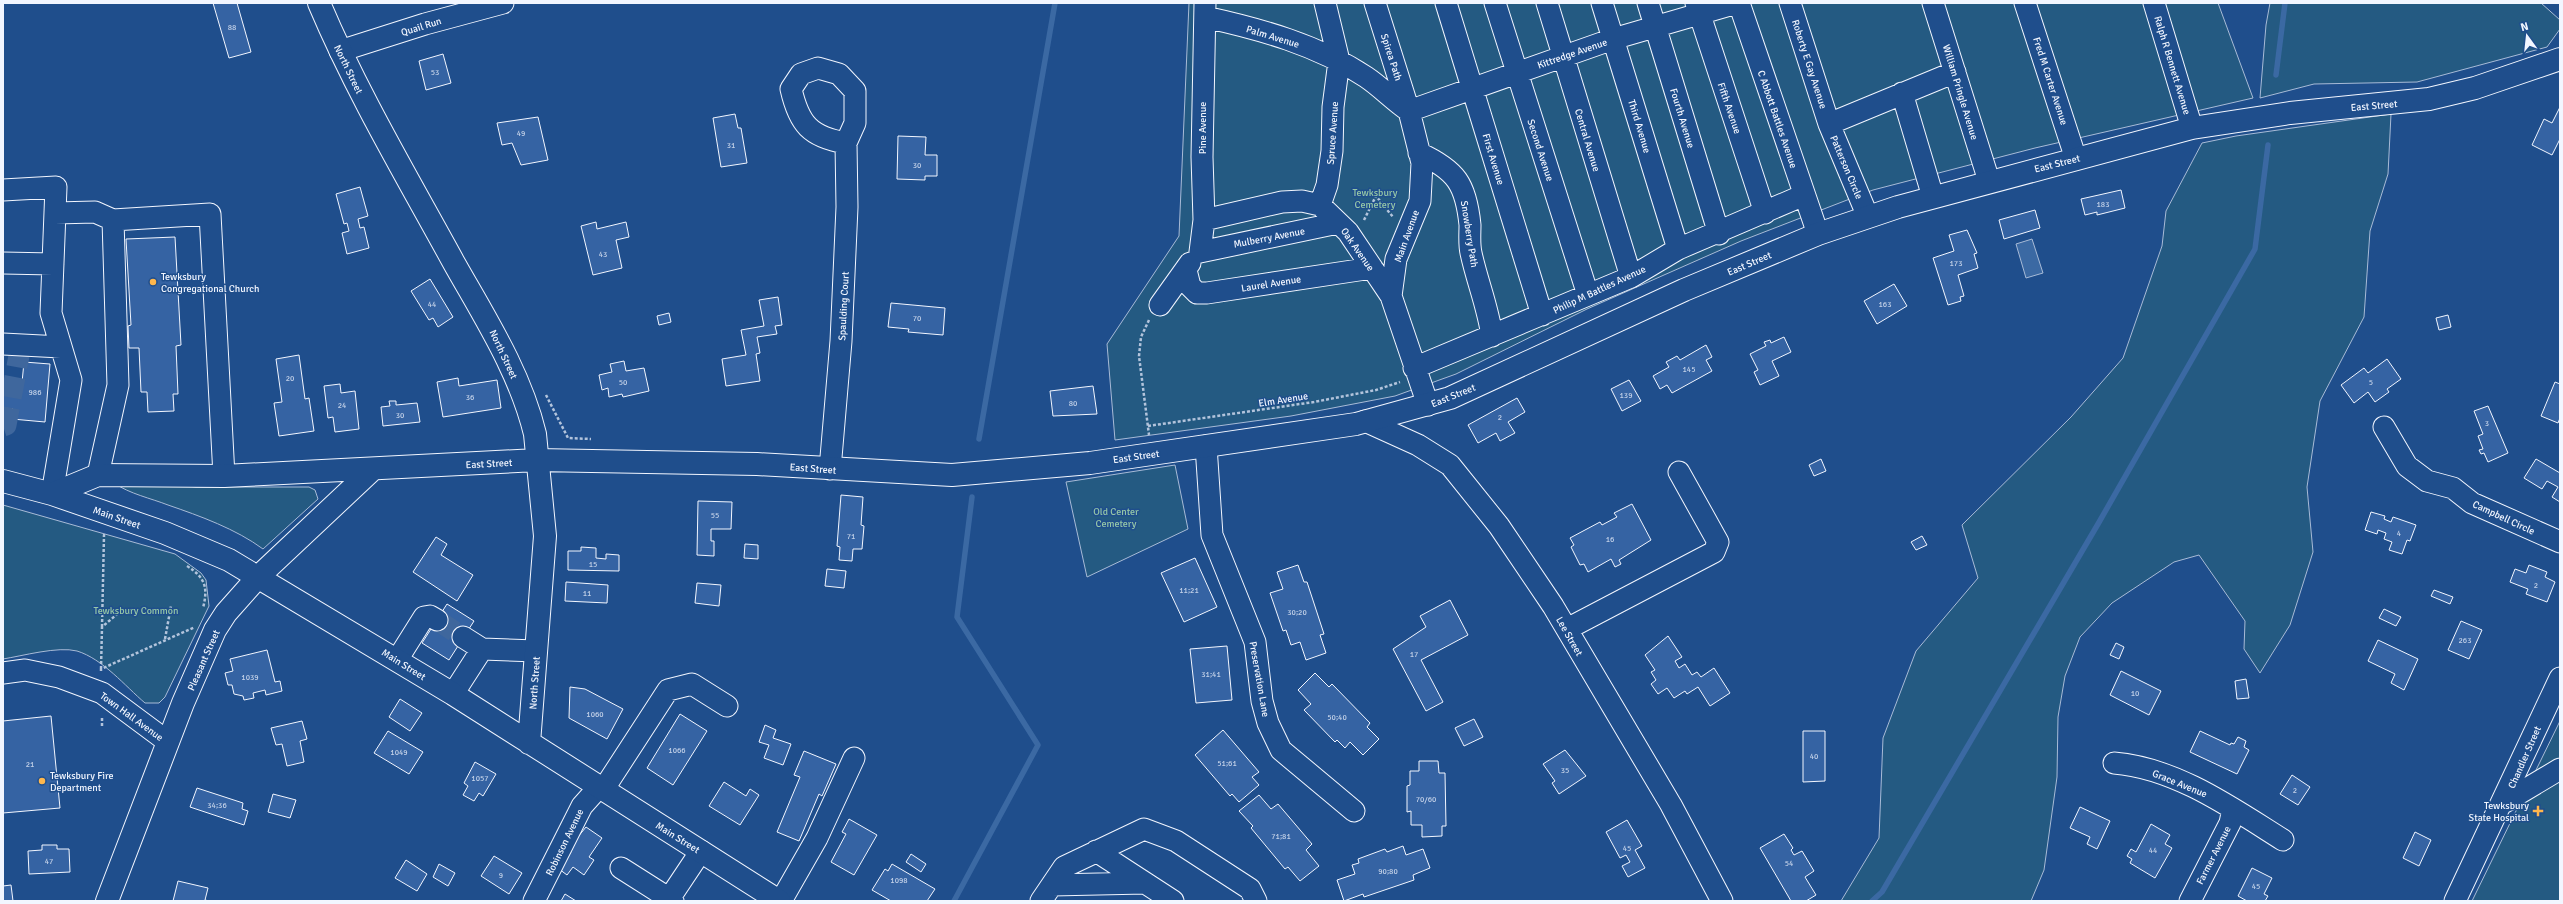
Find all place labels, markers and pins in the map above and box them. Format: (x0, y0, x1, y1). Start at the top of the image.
place label: Tewksbury Congregational Church (161, 271, 259, 295)
marker: Tewksbury Congregational Church (148, 277, 158, 287)
place label: Tewksbury Fire Department (50, 770, 114, 794)
marker: Tewksbury Fire Department (37, 776, 47, 786)
place label: Tewksbury State Hospital (2469, 800, 2529, 824)
marker: Tewksbury State Hospital (2532, 805, 2544, 817)

